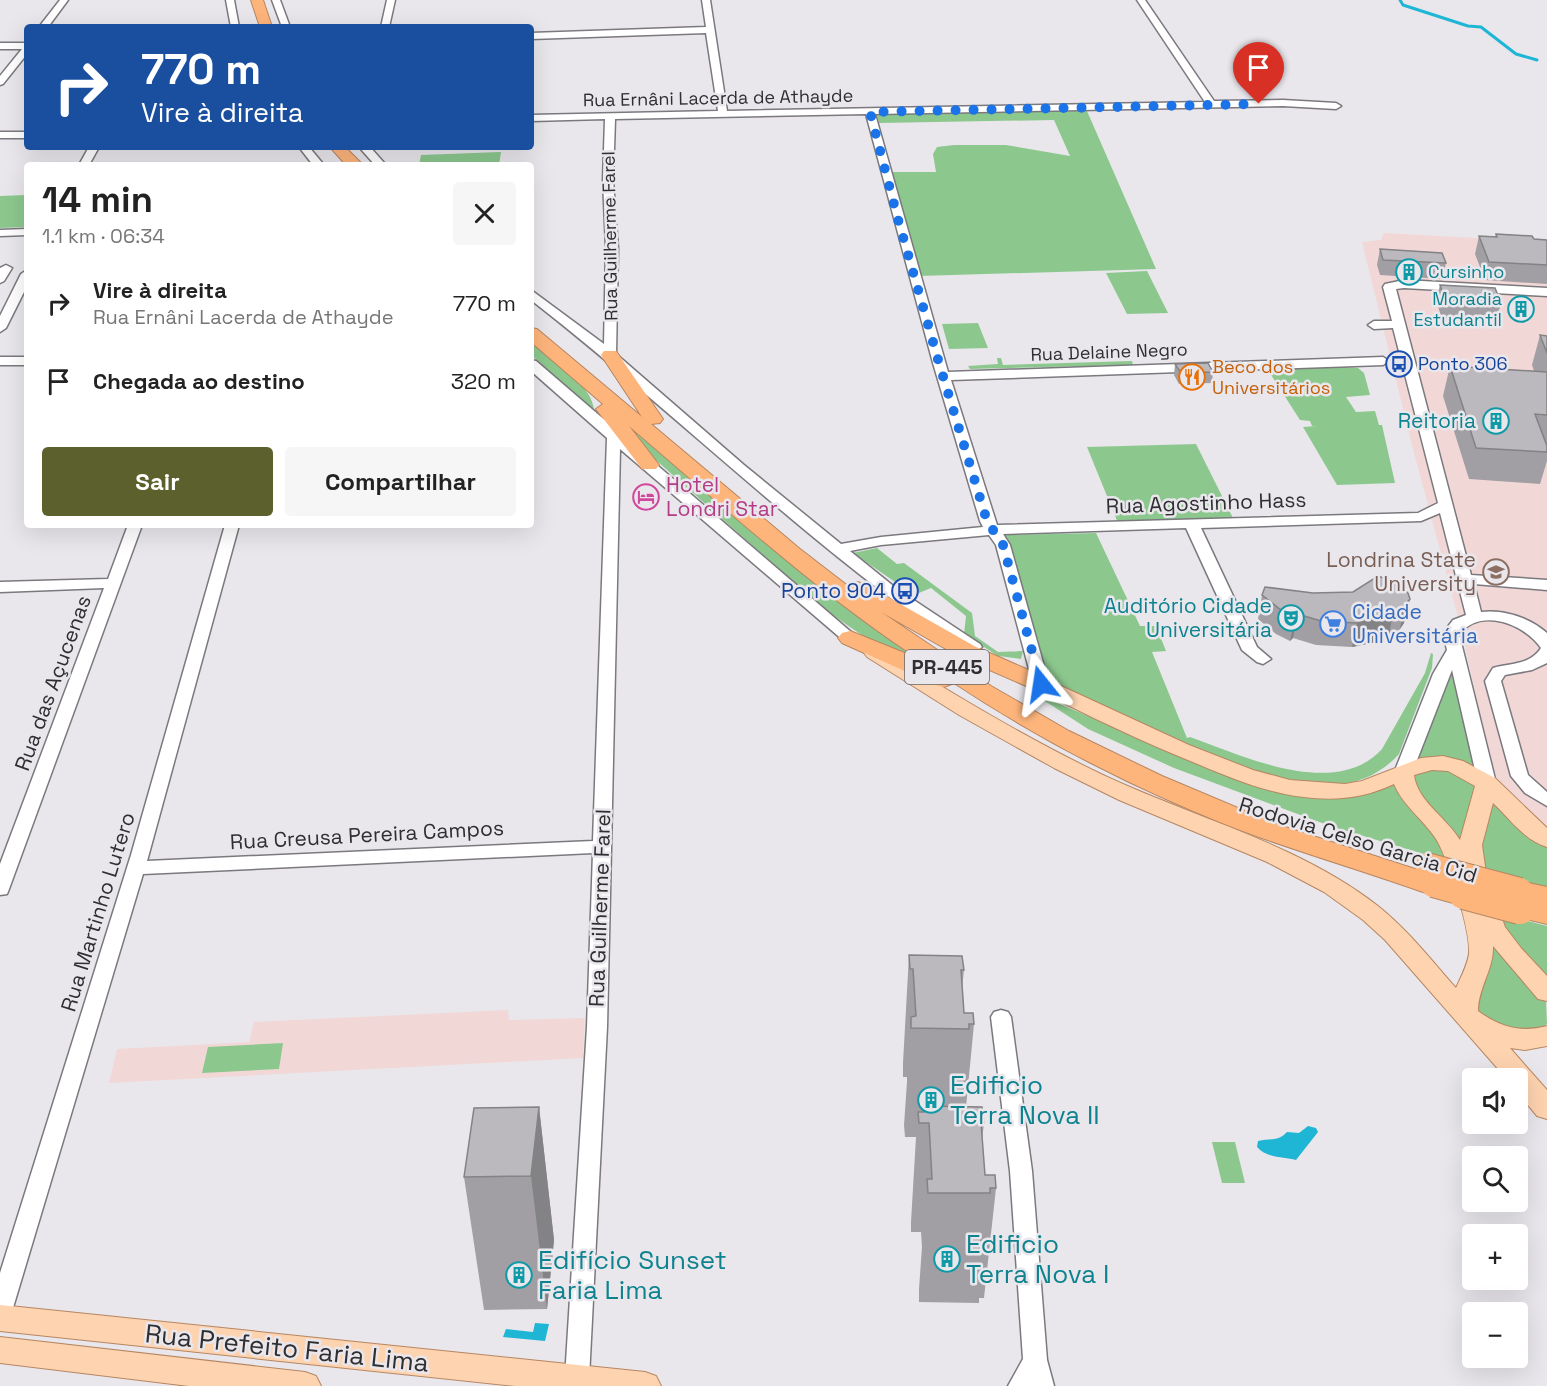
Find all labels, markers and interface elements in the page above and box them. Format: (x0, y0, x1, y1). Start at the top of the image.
pin (1233, 42, 1284, 104)
text: 770 m (141, 43, 261, 96)
icon: right (42, 48, 120, 126)
icon: arrive (1242, 51, 1275, 84)
street label: Rua Ernâni Lacerda de Athayde (583, 84, 853, 111)
text: Vire à direita (141, 95, 304, 130)
street label: Rua Guilherme Farel (597, 151, 622, 321)
text: 14 min (42, 177, 153, 223)
button: close (453, 182, 516, 245)
text: 1.1 km · 06:34 (42, 223, 165, 249)
building icon: Cursinho (1394, 257, 1424, 287)
place label: Cursinho (1428, 260, 1504, 283)
text: Vire à direita (93, 276, 227, 304)
icon: right (42, 287, 75, 320)
place label: Moradia Estudantil (1413, 287, 1502, 331)
text: 770 m (453, 289, 516, 317)
building icon: Moradia Estudantil (1506, 294, 1536, 324)
text: Rua Ernâni Lacerda de Athayde (93, 304, 394, 330)
street label: Rua Delaine Negro (1030, 337, 1188, 366)
bus stop icon: Ponto 306 (1384, 349, 1414, 379)
place label: Ponto 306 (1418, 352, 1508, 375)
place label: Beco dos Universitários (1212, 355, 1330, 399)
restaurant icon: Beco dos Universitários (1177, 362, 1207, 392)
icon: arrive (42, 365, 75, 398)
text: Chegada ao destino (93, 367, 305, 395)
text: 320 m (451, 367, 516, 395)
building icon: Reitoria (1481, 406, 1511, 436)
place label: Reitoria (1398, 407, 1476, 434)
button: Sair (42, 447, 273, 516)
button: Compartilhar (285, 447, 516, 516)
place label: Hotel Londri Star (666, 471, 778, 522)
hotel icon: Hotel Londri Star (631, 482, 661, 512)
street label: Rua Agostinho Hass (1105, 486, 1307, 519)
place label: Londrina State University (1326, 546, 1476, 597)
school or university icon: Londrina State University (1481, 557, 1511, 587)
bus stop icon: Ponto 904 (890, 576, 920, 606)
place label: Ponto 904 (781, 577, 886, 604)
street label: Rua das Açucenas (8, 591, 97, 774)
place label: Auditório Cidade Universitária (1104, 592, 1272, 643)
place label: Cidade Universitária (1352, 598, 1478, 649)
theatre icon: Auditório Cidade Universitária (1276, 603, 1306, 633)
supermarket icon: Cidade Universitária (1318, 609, 1348, 639)
road number: PR-445 (905, 650, 989, 684)
position arrow (1009, 652, 1073, 716)
street label: Rodovia Celso Garcia Cid (1236, 790, 1480, 889)
street label: Rua Martinho Lutero (54, 809, 141, 1015)
street label: Rua Guilherme Farel (583, 809, 616, 1007)
street label: Rua Creusa Pereira Campos (229, 814, 505, 855)
place label: Edificio Terra Nova II (950, 1068, 1100, 1132)
map controls (1462, 1068, 1528, 1368)
button: sound (1462, 1068, 1528, 1134)
building icon: Edificio Terra Nova II (916, 1085, 946, 1115)
button: search (1462, 1146, 1528, 1212)
button: + (1462, 1224, 1528, 1290)
place label: Edificio Terra Nova I (966, 1227, 1109, 1291)
place label: Edifício Sunset Faria Lima (538, 1243, 727, 1307)
building icon: Edificio Terra Nova I (932, 1244, 962, 1274)
building icon: Edifício Sunset Faria Lima (504, 1260, 534, 1290)
button: − (1462, 1302, 1528, 1368)
street label: Rua Prefeito Faria Lima (143, 1316, 431, 1380)

